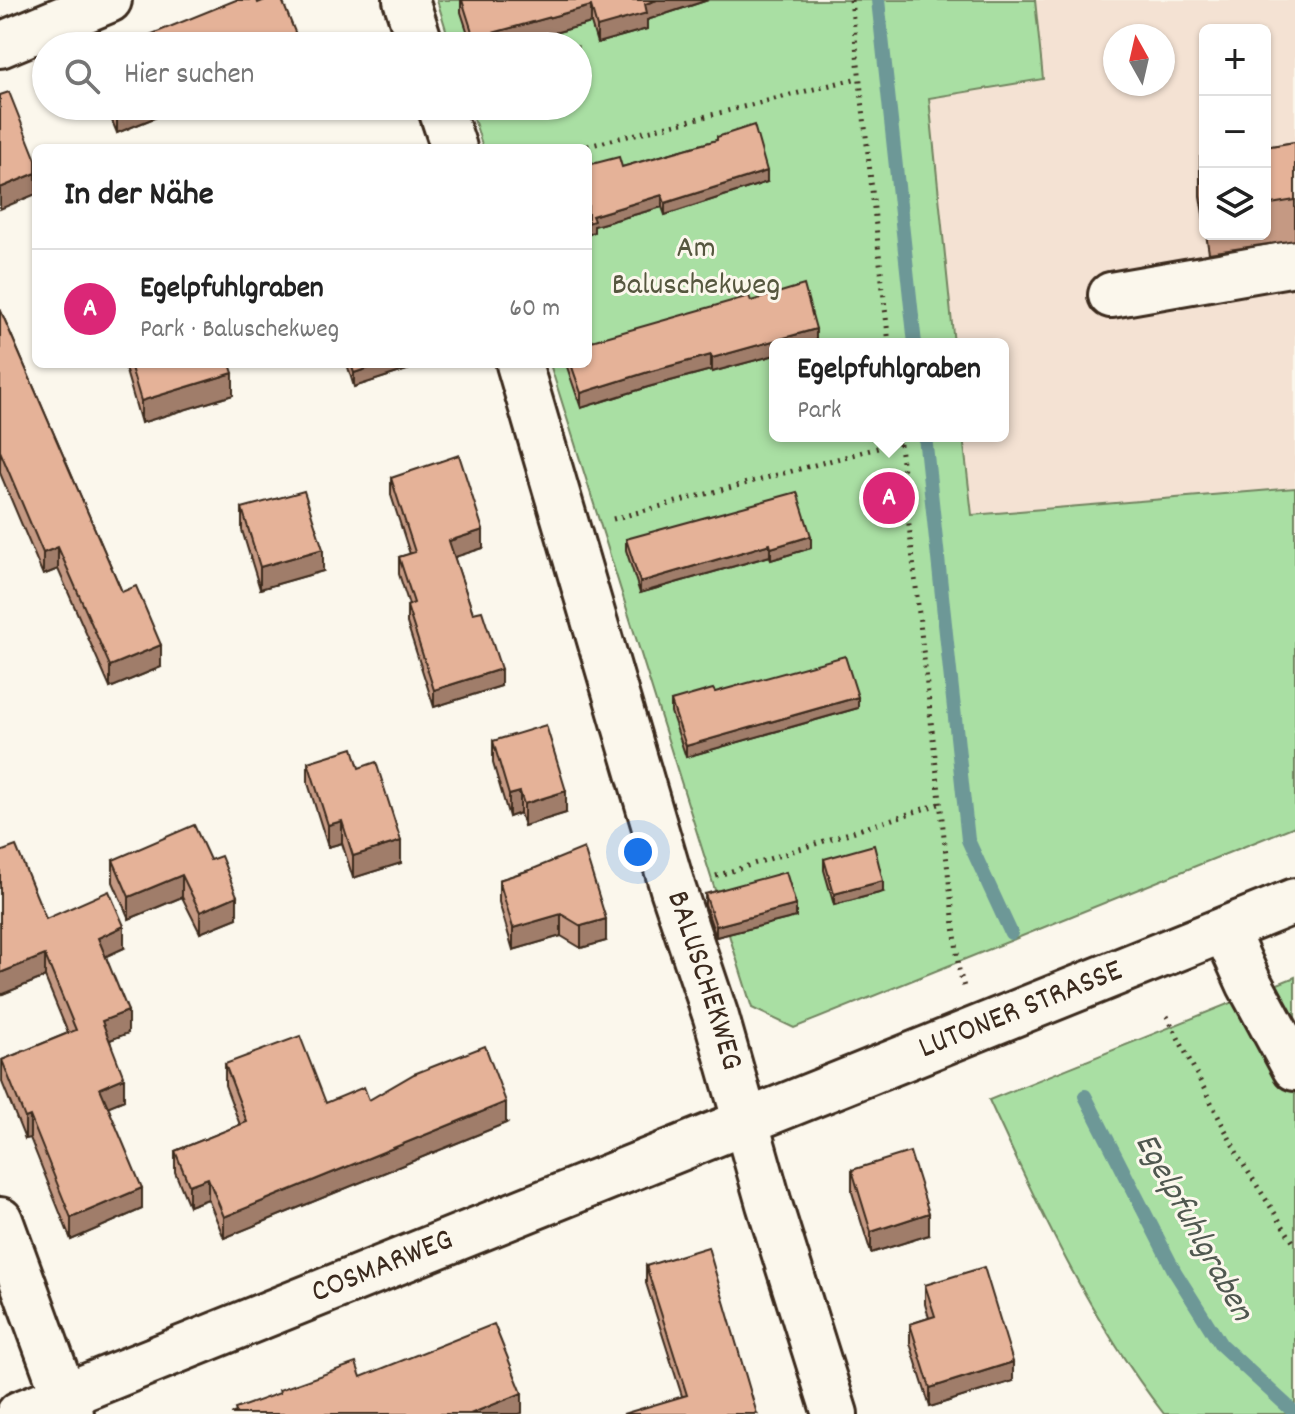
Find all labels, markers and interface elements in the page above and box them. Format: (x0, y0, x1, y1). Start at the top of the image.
north arrow (1103, 24, 1175, 96)
map controls (1199, 24, 1271, 240)
button: + (1199, 24, 1271, 96)
search box (32, 32, 592, 120)
icon: search (60, 54, 104, 98)
text: Hier suchen (124, 55, 254, 98)
button: − (1199, 96, 1271, 168)
button: layers (1199, 168, 1271, 240)
text: In der Nähe (64, 172, 214, 221)
park label: Am Baluschekweg (612, 227, 780, 310)
text: Egelpfuhlgraben (140, 269, 324, 312)
text: A (83, 291, 97, 328)
text: 60 m (509, 291, 560, 328)
text: Park · Baluschekweg (140, 312, 339, 349)
popup (769, 338, 1009, 442)
text: Egelpfuhlgraben (797, 350, 981, 393)
text: Park (797, 393, 841, 430)
pin: A (863, 468, 915, 528)
your location (618, 832, 658, 872)
street label: BALUSCHEKWEG (652, 885, 753, 1076)
street label: LUTONER STRASSE (912, 949, 1130, 1073)
water label: Egelpfuhlgraben (1120, 1125, 1265, 1332)
street label: COSMARWEG (305, 1219, 461, 1317)

